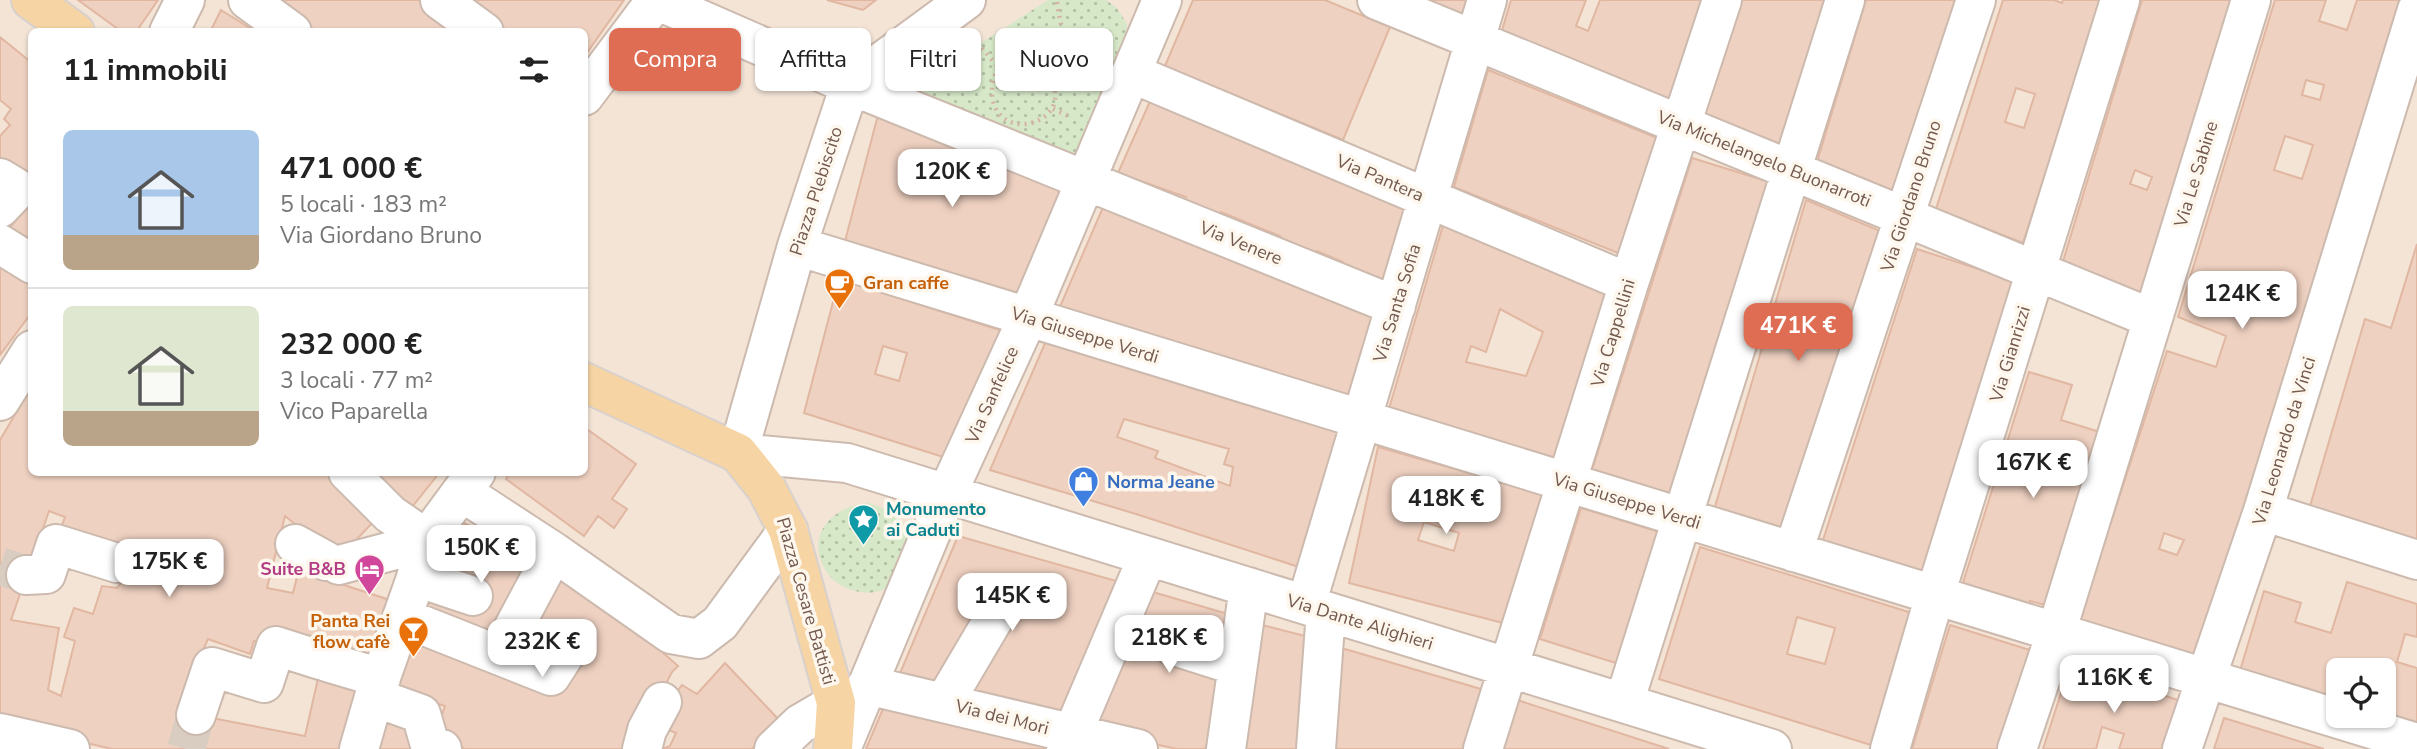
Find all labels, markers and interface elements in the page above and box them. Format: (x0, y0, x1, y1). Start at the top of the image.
chip: Compra (609, 28, 741, 91)
chip: Affitta (755, 28, 871, 91)
chip: Filtri (885, 28, 981, 91)
chip: Nuovo (995, 28, 1113, 91)
text: 11 immobili (63, 50, 228, 91)
icon: filters (515, 51, 553, 89)
street label: Via Michelangelo Buonarroti (1653, 105, 1875, 213)
street label: Via Giordano Bruno (1875, 117, 1947, 276)
street label: Via Le Sabine (2168, 118, 2224, 231)
street label: Piazza Plebiscito (784, 124, 848, 258)
text: 471 000 € (280, 148, 422, 189)
street label: Via Pantera (1332, 148, 1428, 207)
pin: 120K € (895, 150, 1009, 209)
text: 120K € (914, 156, 990, 187)
icon: home (119, 158, 203, 242)
text: 5 locali · 183 m² (280, 189, 447, 220)
street label: Via Venere (1195, 215, 1286, 270)
text: Via Giordano Bruno (280, 220, 482, 251)
street label: Via Santa Sofia (1367, 241, 1426, 366)
cafe icon: Gran caffe (823, 266, 857, 310)
place label: Gran caffe (863, 271, 949, 295)
pin: 124K € (2185, 272, 2299, 331)
street label: Via Cappellini (1585, 276, 1641, 391)
text: 124K € (2204, 278, 2280, 309)
street label: Via Giuseppe Verdi (1007, 301, 1162, 369)
street label: Via Gianrizzi (1984, 303, 2036, 406)
pin: 471K € (1741, 304, 1855, 363)
text: 471K € (1760, 310, 1836, 341)
text: 232 000 € (280, 324, 422, 365)
icon: home (119, 334, 203, 418)
street label: Via Sanfelice (959, 343, 1024, 448)
street label: Via Leonardo da Vinci (2247, 354, 2321, 529)
text: 3 locali · 77 m² (280, 365, 433, 396)
text: Vico Paparella (280, 396, 428, 427)
pin: 167K € (1976, 440, 2090, 500)
text: 167K € (1995, 447, 2071, 478)
shop icon: Norma Jeane (1067, 465, 1101, 509)
street label: Via Giuseppe Verdi (1549, 467, 1704, 535)
place label: Norma Jeane (1107, 470, 1215, 494)
pin: 418K € (1389, 476, 1503, 536)
text: 418K € (1408, 483, 1484, 514)
place label: Monumento ai Caduti (886, 497, 986, 542)
place icon: Monumento ai Caduti (846, 502, 880, 546)
street label: Piazza Cesare Battisti (771, 515, 841, 687)
pin: 150K € (424, 526, 538, 585)
text: 150K € (443, 532, 519, 563)
pin: 175K € (112, 540, 226, 599)
text: 175K € (131, 546, 207, 577)
hotel icon: Suite B&B (352, 552, 386, 596)
place label: Suite B&B (260, 557, 346, 581)
pin: 145K € (955, 574, 1069, 633)
text: 145K € (974, 580, 1050, 611)
street label: Via Dante Alighieri (1283, 588, 1436, 656)
place label: Panta Rei flow cafè (310, 609, 390, 654)
bar icon: Panta Rei flow cafè (396, 614, 430, 658)
pin: 218K € (1112, 616, 1226, 675)
pin: 232K € (485, 620, 599, 679)
text: 218K € (1131, 622, 1207, 653)
text: 232K € (504, 626, 580, 657)
pin: 116K € (2057, 656, 2171, 715)
map controls (2326, 658, 2396, 728)
button: locate (2326, 658, 2396, 728)
text: 116K € (2076, 662, 2152, 693)
street label: Via dei Mori (952, 694, 1051, 740)

